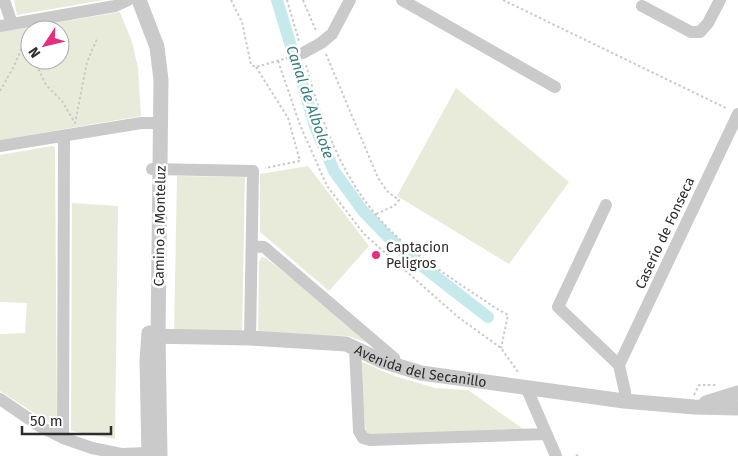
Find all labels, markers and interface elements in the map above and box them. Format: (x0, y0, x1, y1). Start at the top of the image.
north arrow (20, 20, 70, 70)
text: N (25, 43, 44, 61)
water label: Canal de Albolote (282, 43, 338, 161)
street label: Camino a Monteluz (150, 165, 170, 287)
street label: Caserío de Fonseca (632, 174, 698, 292)
place label: Captacion Peligros (386, 239, 449, 272)
marker: Captacion Peligros (370, 249, 382, 261)
street label: Avenida del Secanillo (352, 341, 488, 390)
scale bar (22, 404, 111, 436)
text: 50 m (30, 412, 63, 430)

